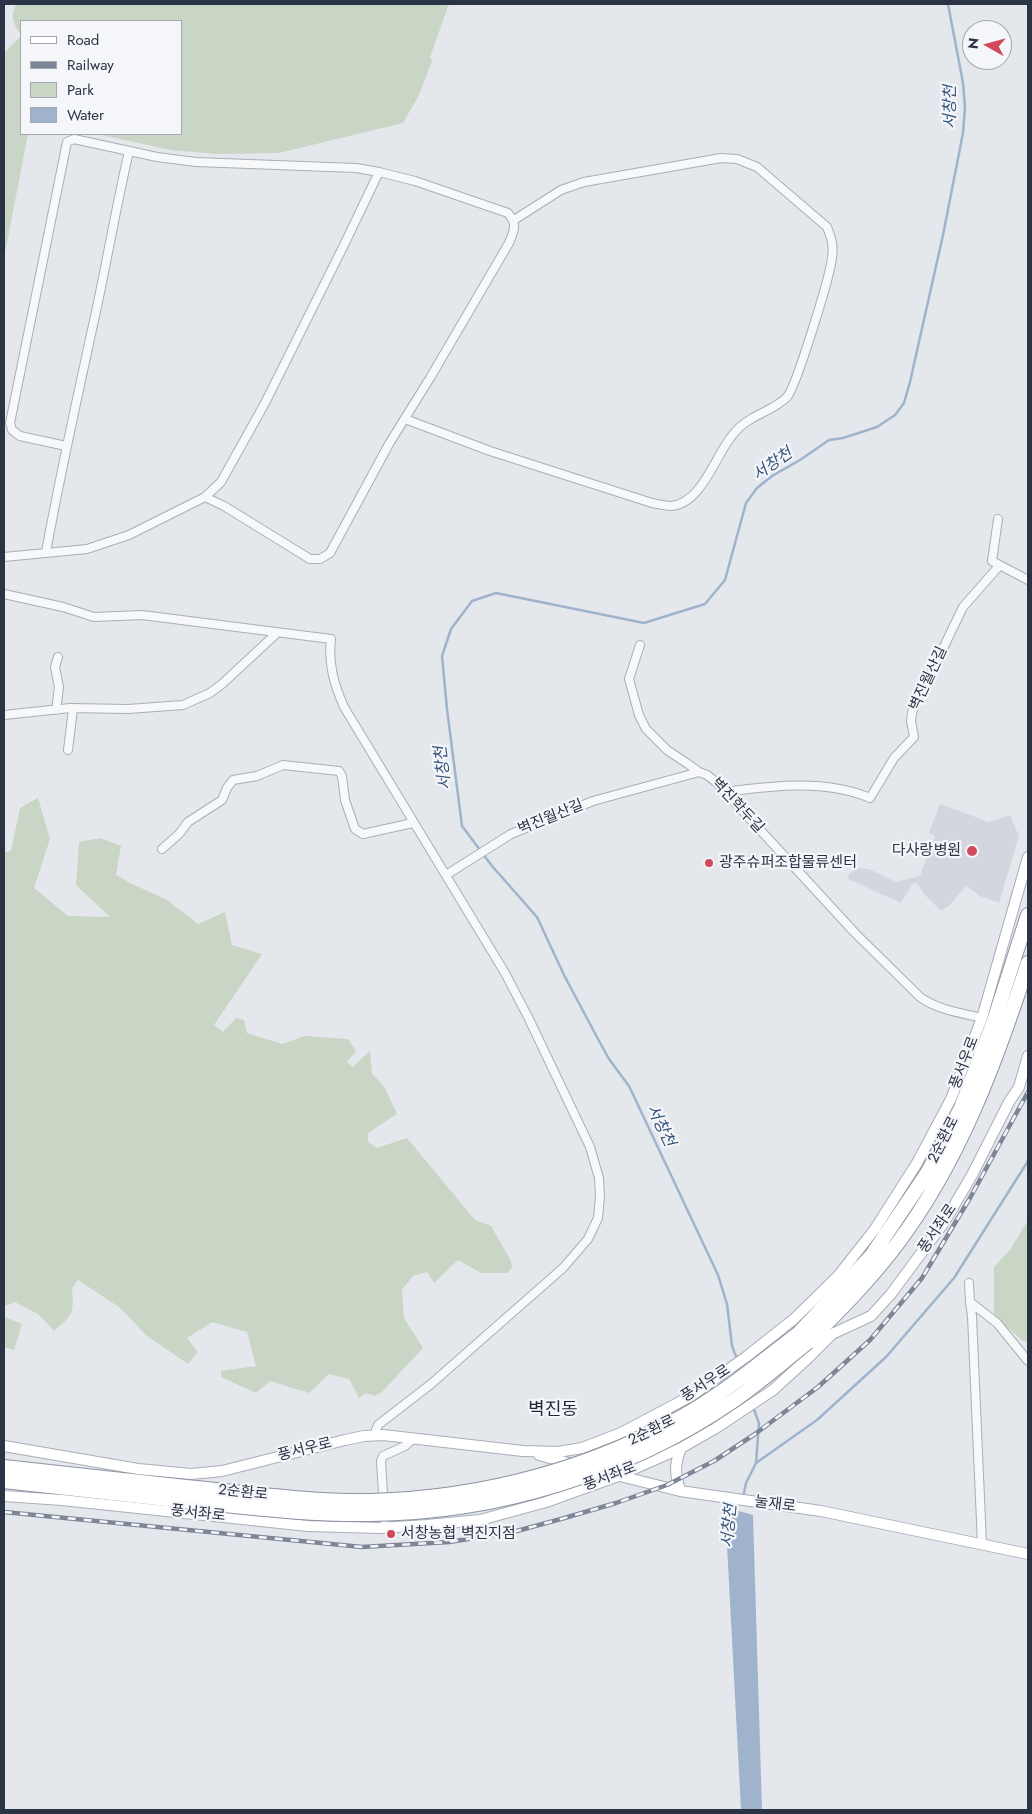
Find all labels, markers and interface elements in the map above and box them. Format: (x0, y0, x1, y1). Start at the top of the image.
legend (20, 20, 182, 135)
north arrow (962, 20, 1012, 70)
text: Road (67, 29, 99, 51)
text: N (963, 37, 984, 50)
text: Railway (67, 54, 114, 76)
text: Park (67, 79, 94, 101)
water label: 서창천 (941, 85, 961, 129)
text: Water (67, 104, 104, 126)
water label: 서창천 (749, 444, 797, 486)
street label: 벽진월산길 (906, 644, 952, 714)
water label: 서창천 (432, 745, 456, 791)
street label: 벽진학두길 (707, 775, 767, 837)
street label: 벽진월산길 (516, 797, 586, 839)
place label: 다사랑병원 (892, 842, 961, 860)
marker: 다사랑병원 (965, 844, 979, 858)
place label: 광주슈퍼조합물류센터 (719, 854, 857, 872)
marker: 광주슈퍼조합물류센터 (703, 857, 715, 869)
street label: 풍서우로 (947, 1034, 983, 1092)
water label: 서창천 (642, 1102, 678, 1150)
street label: 2순환로 (925, 1114, 963, 1166)
street label: 풍서좌로 (915, 1201, 961, 1257)
street label: 풍서우로 (678, 1361, 734, 1407)
district label: 벽진동 (528, 1400, 578, 1422)
street label: 2순환로 (626, 1412, 678, 1450)
street label: 풍서우로 (276, 1435, 334, 1465)
street label: 풍서좌로 (581, 1459, 639, 1495)
street label: 2순환로 (217, 1481, 269, 1505)
street label: 눌재로 (753, 1494, 797, 1516)
street label: 풍서좌로 (170, 1502, 226, 1526)
water label: 서창천 (719, 1503, 741, 1549)
place label: 서창농협 벽진지점 (401, 1525, 516, 1543)
marker: 서창농협 벽진지점 (385, 1528, 397, 1540)

